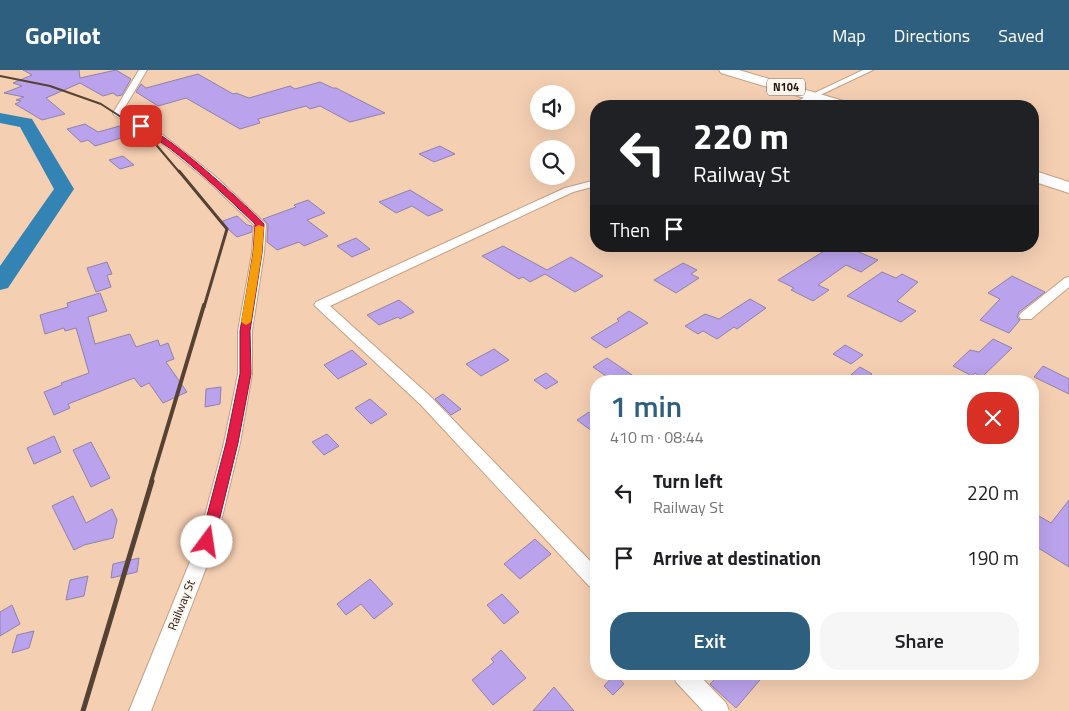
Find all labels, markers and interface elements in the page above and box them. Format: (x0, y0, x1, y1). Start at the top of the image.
text: GoPilot (25, 17, 101, 53)
text: Map (832, 22, 866, 49)
text: Directions (894, 22, 970, 49)
text: Saved (998, 22, 1044, 49)
road number: N104 (767, 78, 805, 96)
map controls (530, 85, 575, 185)
button: sound (530, 85, 575, 130)
pin (120, 105, 162, 147)
text: 220 m (693, 109, 789, 163)
icon: arrive (127, 112, 155, 140)
icon: left (610, 120, 675, 185)
button: search (530, 140, 575, 185)
text: Railway St (693, 157, 790, 191)
text: Then (610, 215, 650, 244)
icon: arrive (660, 215, 688, 243)
text: 1 min (610, 383, 682, 429)
button: close (967, 392, 1019, 444)
text: 410 m · 08:44 (610, 425, 704, 449)
text: Turn left (653, 466, 723, 495)
text: 220 m (967, 478, 1019, 507)
icon: left (610, 479, 638, 507)
text: Railway St (653, 495, 724, 519)
position arrow (180, 515, 232, 567)
text: Arrive at destination (653, 543, 821, 572)
text: 190 m (967, 543, 1019, 572)
icon: arrive (610, 544, 638, 572)
street label: Railway St (162, 576, 200, 633)
button: Exit (610, 612, 810, 670)
button: Share (820, 612, 1019, 670)

